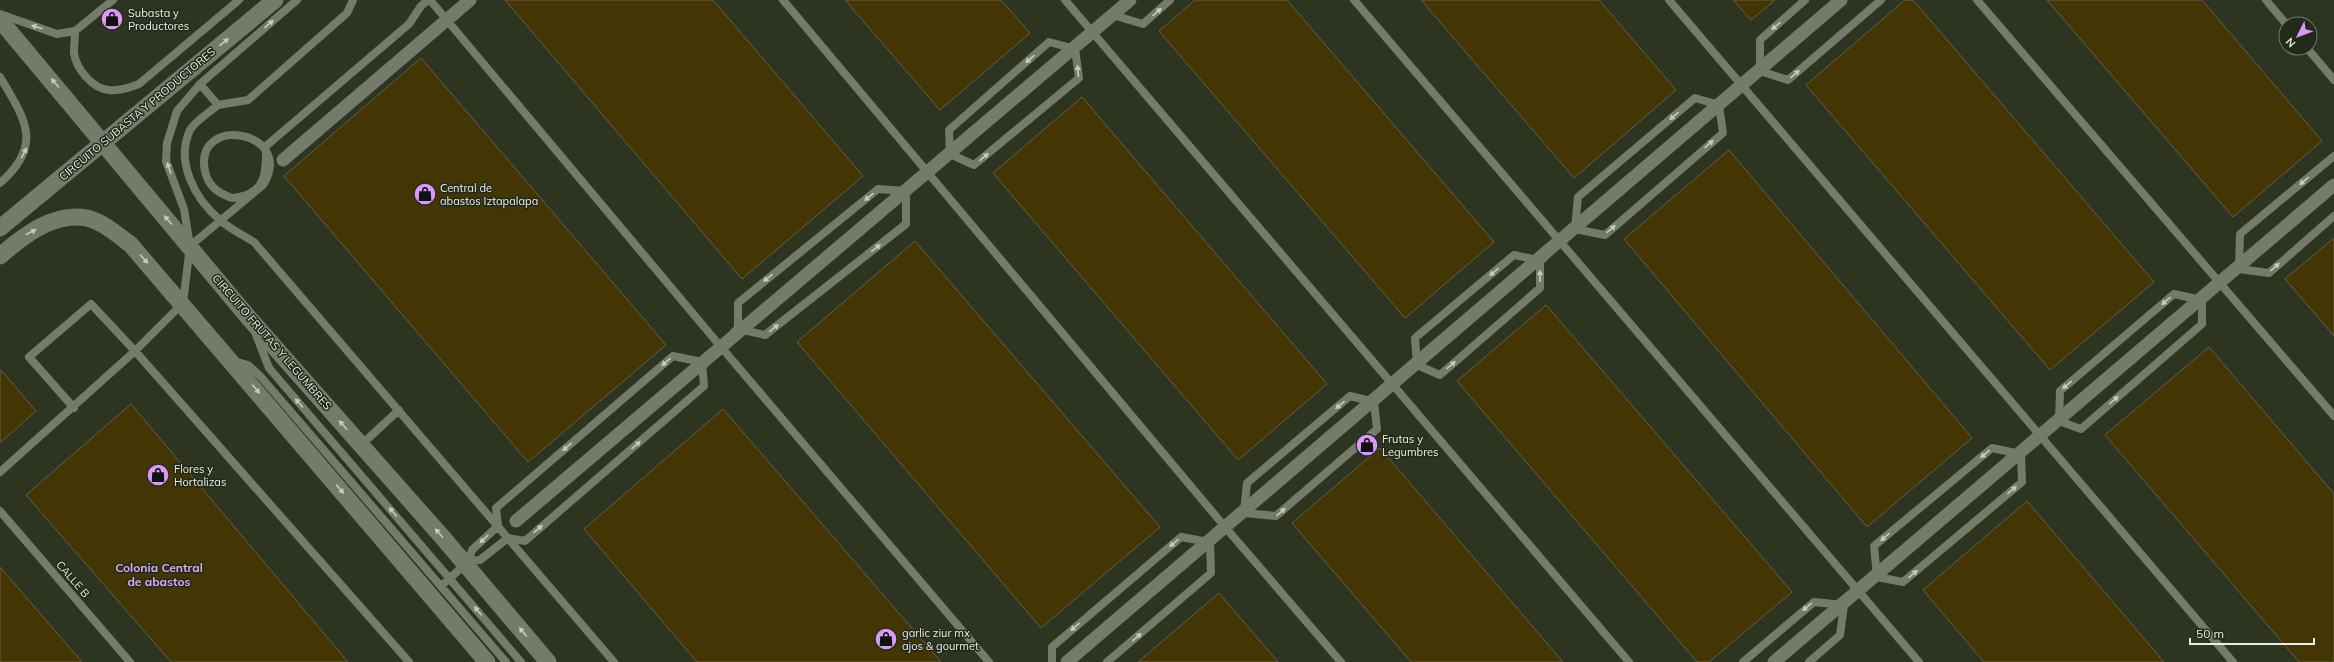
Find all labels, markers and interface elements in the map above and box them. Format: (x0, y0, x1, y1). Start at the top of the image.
shop icon: Subasta y Productores (99, 6, 125, 32)
place label: Subasta y Productores (128, 6, 189, 33)
one-way arrow (1151, 7, 1162, 16)
north arrow (2278, 16, 2318, 56)
one-way arrow (264, 20, 274, 29)
one-way arrow (1771, 21, 1781, 30)
one-way arrow (31, 24, 43, 30)
text: N (2283, 35, 2299, 50)
one-way arrow (219, 38, 230, 47)
street label: CIRCUITO SUBASTA Y PRODUCTORES (56, 44, 218, 183)
one-way arrow (1025, 54, 1034, 63)
one-way arrow (1074, 65, 1081, 77)
one-way arrow (1790, 69, 1800, 78)
one-way arrow (50, 78, 59, 89)
one-way arrow (1669, 111, 1679, 120)
one-way arrow (1704, 140, 1715, 149)
one-way arrow (21, 147, 27, 159)
one-way arrow (979, 153, 989, 162)
one-way arrow (165, 162, 171, 174)
one-way arrow (2299, 176, 2309, 185)
shop icon: Central de abastos Iztapalapa (412, 181, 438, 207)
place label: Central de abastos Iztapalapa (440, 181, 538, 208)
one-way arrow (864, 192, 875, 201)
one-way arrow (164, 214, 173, 225)
one-way arrow (1606, 225, 1616, 234)
one-way arrow (25, 229, 36, 235)
one-way arrow (871, 243, 882, 252)
one-way arrow (139, 254, 148, 264)
one-way arrow (2270, 263, 2281, 272)
one-way arrow (1489, 268, 1499, 277)
one-way arrow (1537, 269, 1543, 282)
street label: CIRCUITO FRUTAS Y LEGUMBRES (209, 271, 335, 413)
one-way arrow (763, 274, 774, 283)
one-way arrow (2160, 296, 2171, 305)
one-way arrow (769, 324, 780, 332)
one-way arrow (660, 358, 671, 367)
one-way arrow (1446, 361, 1456, 370)
one-way arrow (2062, 381, 2072, 390)
one-way arrow (251, 384, 260, 395)
one-way arrow (2110, 396, 2119, 405)
one-way arrow (295, 398, 304, 408)
one-way arrow (1334, 400, 1345, 409)
one-way arrow (339, 420, 348, 430)
shop icon: Frutas y Legumbres (1354, 432, 1380, 458)
place label: Frutas y Legumbres (1382, 432, 1439, 459)
one-way arrow (631, 440, 641, 449)
one-way arrow (562, 442, 572, 452)
one-way arrow (1980, 450, 1990, 459)
shop icon: Flores y Hortalizas (145, 462, 171, 488)
place label: Flores y Hortalizas (174, 462, 226, 489)
one-way arrow (335, 483, 344, 494)
one-way arrow (2007, 486, 2017, 495)
one-way arrow (388, 507, 398, 517)
one-way arrow (1276, 507, 1286, 516)
one-way arrow (532, 525, 543, 534)
one-way arrow (434, 528, 444, 538)
one-way arrow (1880, 533, 1891, 542)
one-way arrow (479, 534, 489, 543)
one-way arrow (1168, 539, 1179, 548)
street label: CALLE B (53, 558, 93, 600)
district label: Colonia Central de abastos (115, 560, 203, 589)
one-way arrow (1907, 570, 1918, 579)
one-way arrow (1802, 603, 1813, 612)
one-way arrow (473, 606, 482, 616)
scale bar (2190, 620, 2314, 646)
one-way arrow (1069, 623, 1080, 632)
shop icon: garlic ziur mx ajos & gourmet (873, 626, 899, 652)
place label: garlic ziur mx ajos & gourmet (902, 626, 979, 653)
text: 50 m (2196, 626, 2224, 641)
one-way arrow (518, 627, 527, 637)
one-way arrow (1131, 632, 1142, 641)

